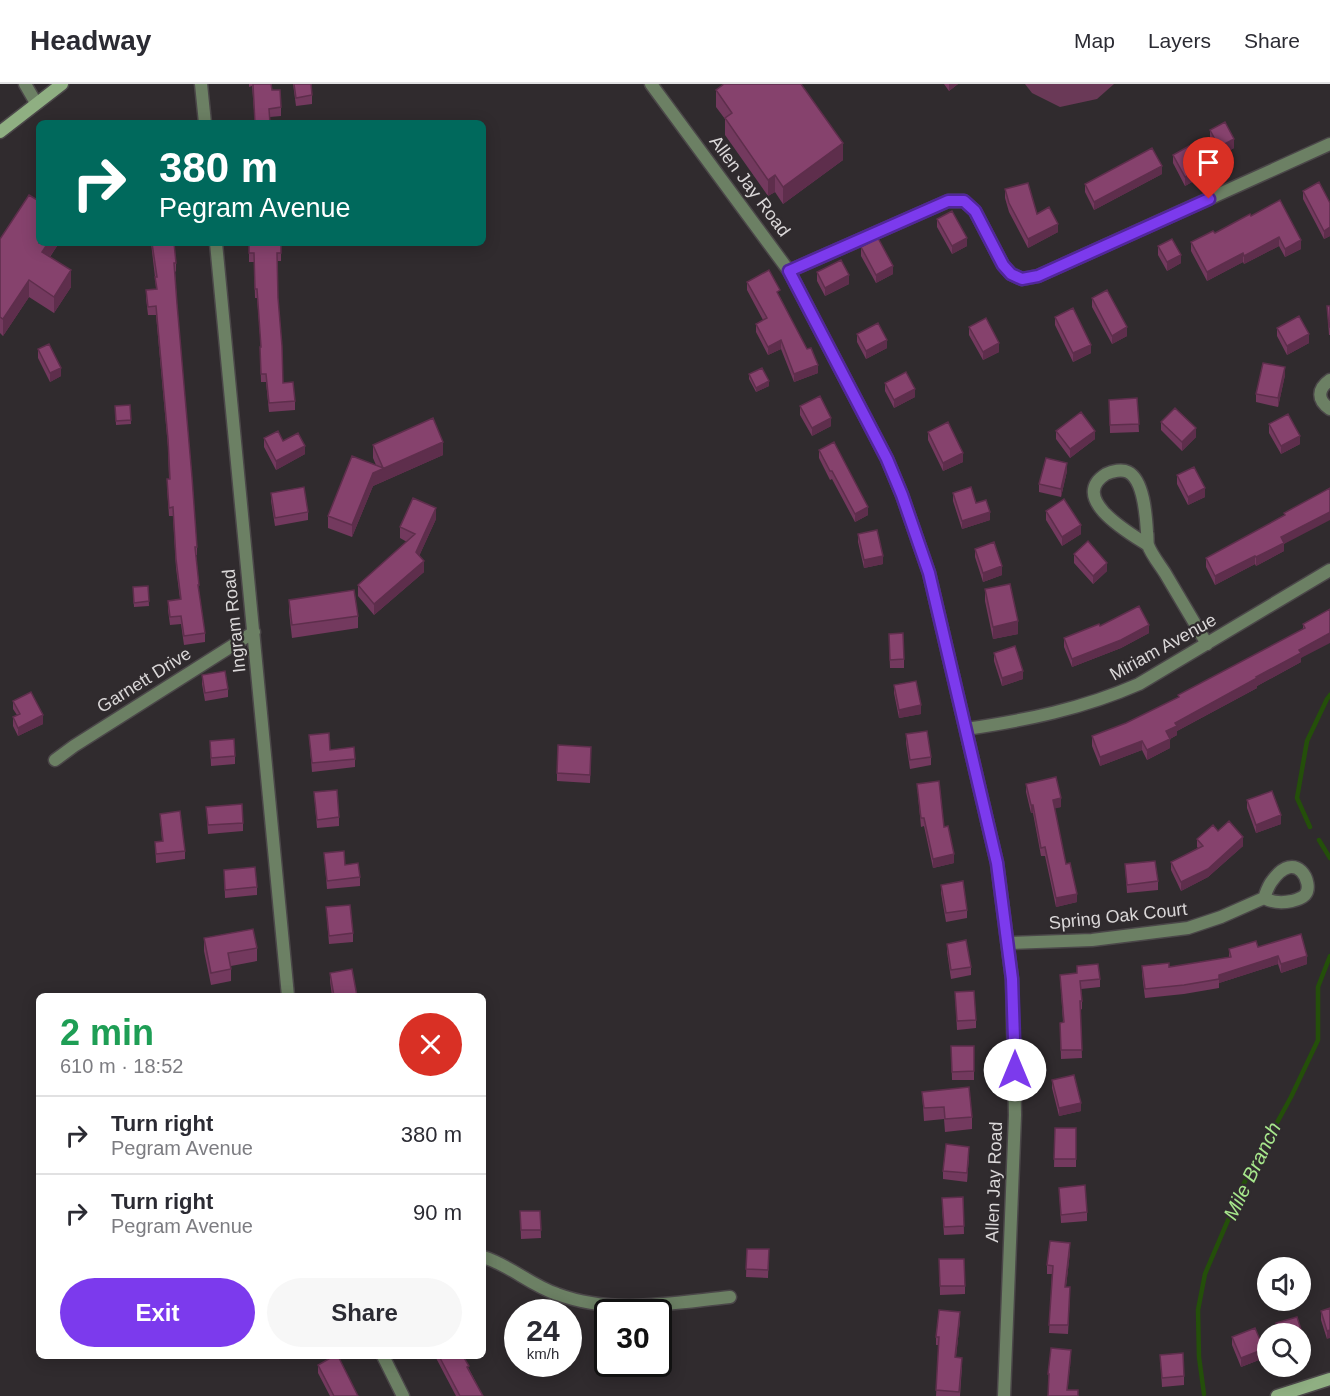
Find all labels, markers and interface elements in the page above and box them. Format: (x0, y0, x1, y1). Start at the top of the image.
text: Headway (30, 25, 151, 56)
text: Map (1074, 29, 1115, 52)
text: Layers (1148, 29, 1211, 52)
text: Share (1244, 29, 1300, 52)
street label: Allen Jay Road (706, 132, 794, 240)
pin (1183, 137, 1234, 199)
icon: right (60, 144, 138, 222)
text: 380 m (159, 144, 278, 191)
icon: arrive (1192, 146, 1225, 179)
text: Pegram Avenue (159, 193, 351, 223)
street label: Ingram Road (219, 568, 249, 674)
street label: Miriam Avenue (1106, 609, 1220, 685)
street label: Garnett Drive (93, 643, 195, 717)
street label: Spring Oak Court (1048, 899, 1188, 933)
text: 2 min (60, 1012, 154, 1053)
button: close (399, 1013, 462, 1076)
position arrow (983, 1038, 1047, 1102)
text: 610 m · 18:52 (60, 1055, 183, 1077)
text: Turn right (111, 1111, 213, 1136)
icon: right (60, 1119, 93, 1152)
water label: Mile Branch (1219, 1119, 1285, 1223)
street label: Allen Jay Road (982, 1121, 1006, 1243)
text: 380 m (401, 1122, 462, 1147)
text: Pegram Avenue (111, 1137, 253, 1159)
text: Turn right (111, 1189, 213, 1214)
icon: right (60, 1197, 93, 1230)
text: 90 m (413, 1200, 462, 1225)
text: Pegram Avenue (111, 1215, 253, 1237)
map controls (1257, 1257, 1311, 1377)
button: sound (1257, 1257, 1311, 1311)
button: Exit (60, 1278, 255, 1347)
button: Share (267, 1278, 462, 1347)
speed limit sign: 30 (594, 1299, 672, 1377)
text: 24 (526, 1314, 560, 1347)
button: search (1257, 1323, 1311, 1377)
text: km/h (527, 1345, 559, 1362)

